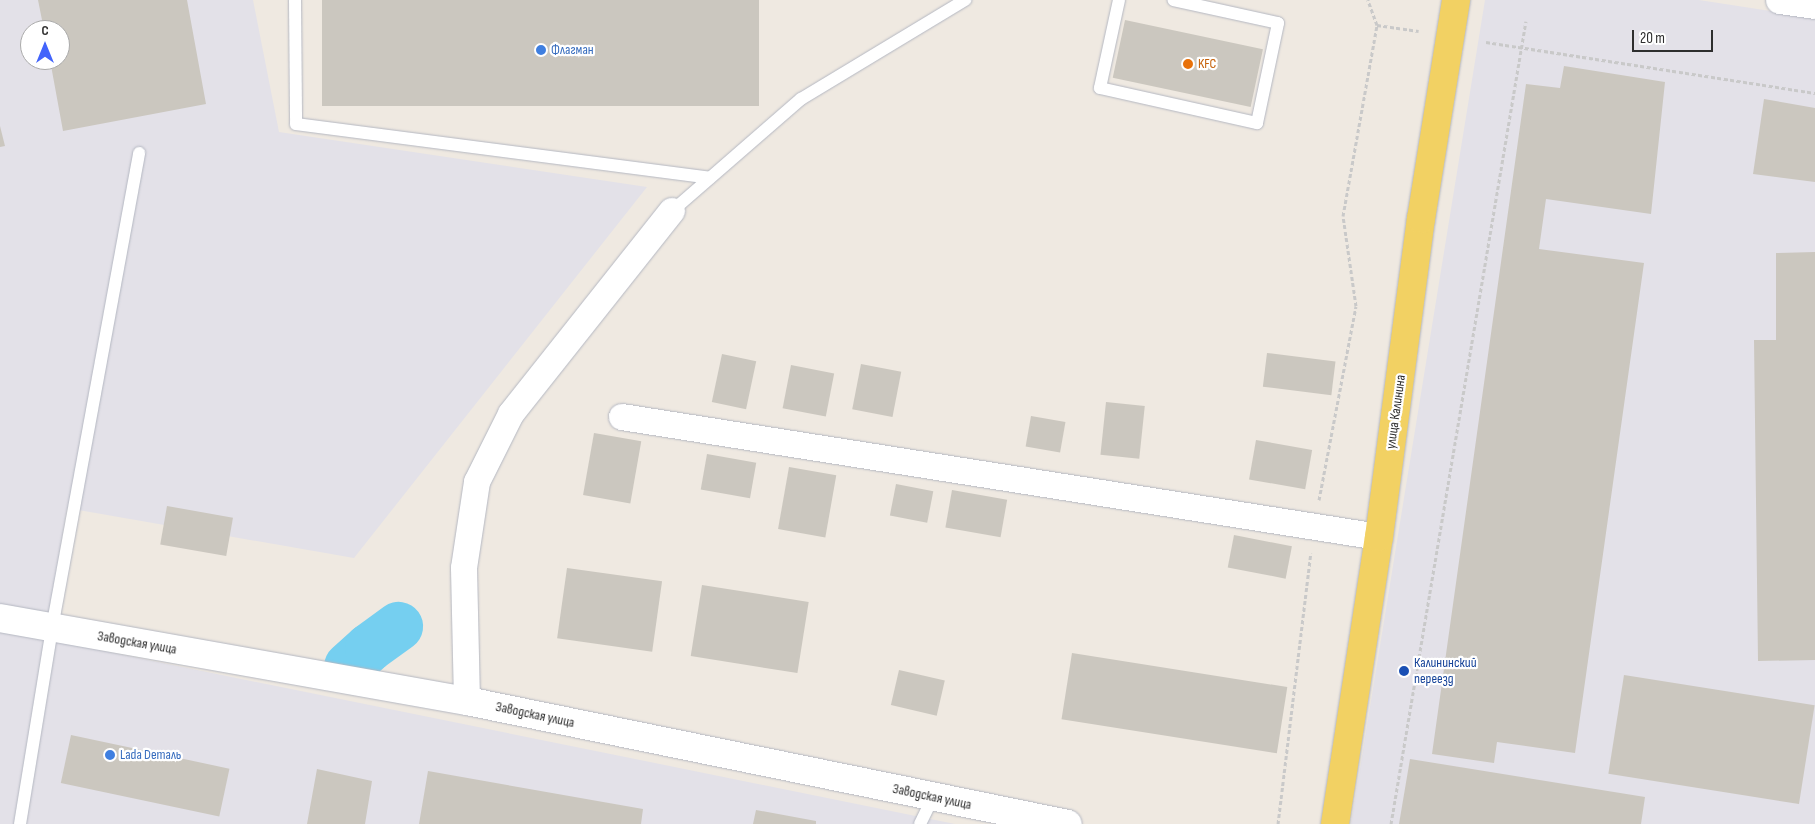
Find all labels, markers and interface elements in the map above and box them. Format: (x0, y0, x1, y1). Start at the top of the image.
north arrow (20, 20, 70, 70)
scale bar (1635, 20, 1716, 52)
text: С (41, 22, 49, 39)
text: 20 m (1640, 29, 1665, 48)
place label: Флагман (551, 42, 594, 58)
marker: Флагман (535, 44, 547, 56)
place label: KFC (1198, 56, 1216, 72)
marker: KFC (1182, 58, 1194, 70)
street label: улица Калинина (1382, 374, 1410, 450)
street label: Заводская улица (96, 628, 178, 658)
place label: Калининский переезд (1414, 655, 1477, 688)
marker: Калининский переезд (1398, 665, 1410, 677)
street label: Заводская улица (494, 698, 576, 732)
place label: Lada Dеталь (120, 747, 181, 763)
marker: Lada Dеталь (104, 749, 116, 761)
street label: Заводская улица (891, 780, 973, 814)

